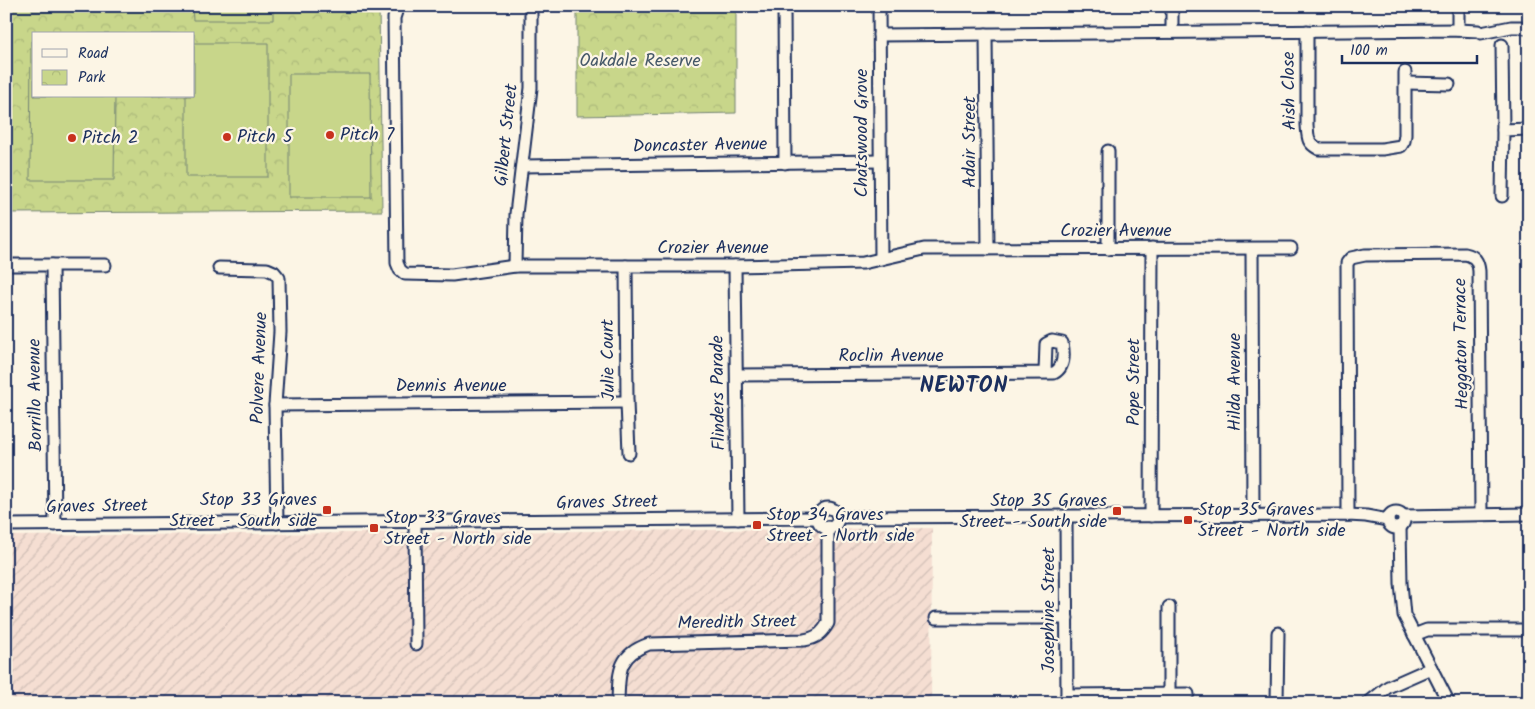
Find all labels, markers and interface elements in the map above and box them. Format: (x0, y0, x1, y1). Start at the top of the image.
legend (32, 32, 195, 98)
scale bar (1342, 32, 1478, 64)
text: 100 m (1350, 39, 1388, 63)
text: Road (78, 42, 109, 66)
park label: Oakdale Reserve (579, 47, 701, 76)
street label: Aish Close (1275, 51, 1305, 131)
text: Park (78, 66, 106, 90)
street label: Chatswood Grove (848, 69, 877, 197)
street label: Gilbert Street (487, 81, 527, 188)
street label: Adair Street (956, 95, 985, 188)
place label: Pitch 7 (340, 121, 395, 150)
place label: Pitch 5 (237, 123, 294, 152)
place label: Pitch 2 (82, 124, 138, 153)
marker: Pitch 7 (324, 129, 336, 141)
street label: Doncaster Avenue (632, 130, 768, 162)
marker: Pitch 5 (221, 131, 233, 143)
marker: Pitch 2 (66, 132, 78, 144)
street label: Crozier Avenue (1060, 217, 1172, 246)
street label: Crozier Avenue (657, 234, 769, 263)
street label: Heggaton Terrace (1446, 278, 1478, 410)
street label: Polvere Avenue (244, 311, 276, 425)
street label: Julie Court (594, 318, 624, 401)
street label: Hilda Avenue (1221, 333, 1250, 431)
street label: Flinders Parade (703, 335, 735, 451)
street label: Pope Street (1120, 337, 1149, 426)
street label: Borrillo Avenue (21, 338, 51, 452)
street label: Roclin Avenue (838, 342, 944, 371)
district label: NEWTON (920, 369, 1008, 404)
street label: Dennis Avenue (395, 372, 507, 401)
place label: Stop 33 Graves Street - South side (169, 486, 317, 536)
place label: Stop 35 Graves Street - South side (959, 487, 1107, 537)
street label: Graves Street (556, 488, 659, 518)
street label: Graves Street (46, 492, 149, 522)
place label: Stop 35 Graves Street - North side (1198, 496, 1346, 546)
place label: Stop 34 Graves Street - North side (767, 501, 915, 551)
marker: Stop 33 Graves Street - South side (321, 504, 333, 516)
place label: Stop 33 Graves Street - North side (384, 504, 532, 554)
marker: Stop 35 Graves Street - South side (1111, 505, 1123, 517)
marker: Stop 35 Graves Street - North side (1182, 514, 1194, 526)
marker: Stop 34 Graves Street - North side (751, 519, 763, 531)
marker: Stop 33 Graves Street - North side (368, 522, 380, 534)
street label: Josephine Street (1035, 546, 1064, 673)
street label: Meredith Street (677, 607, 798, 639)

